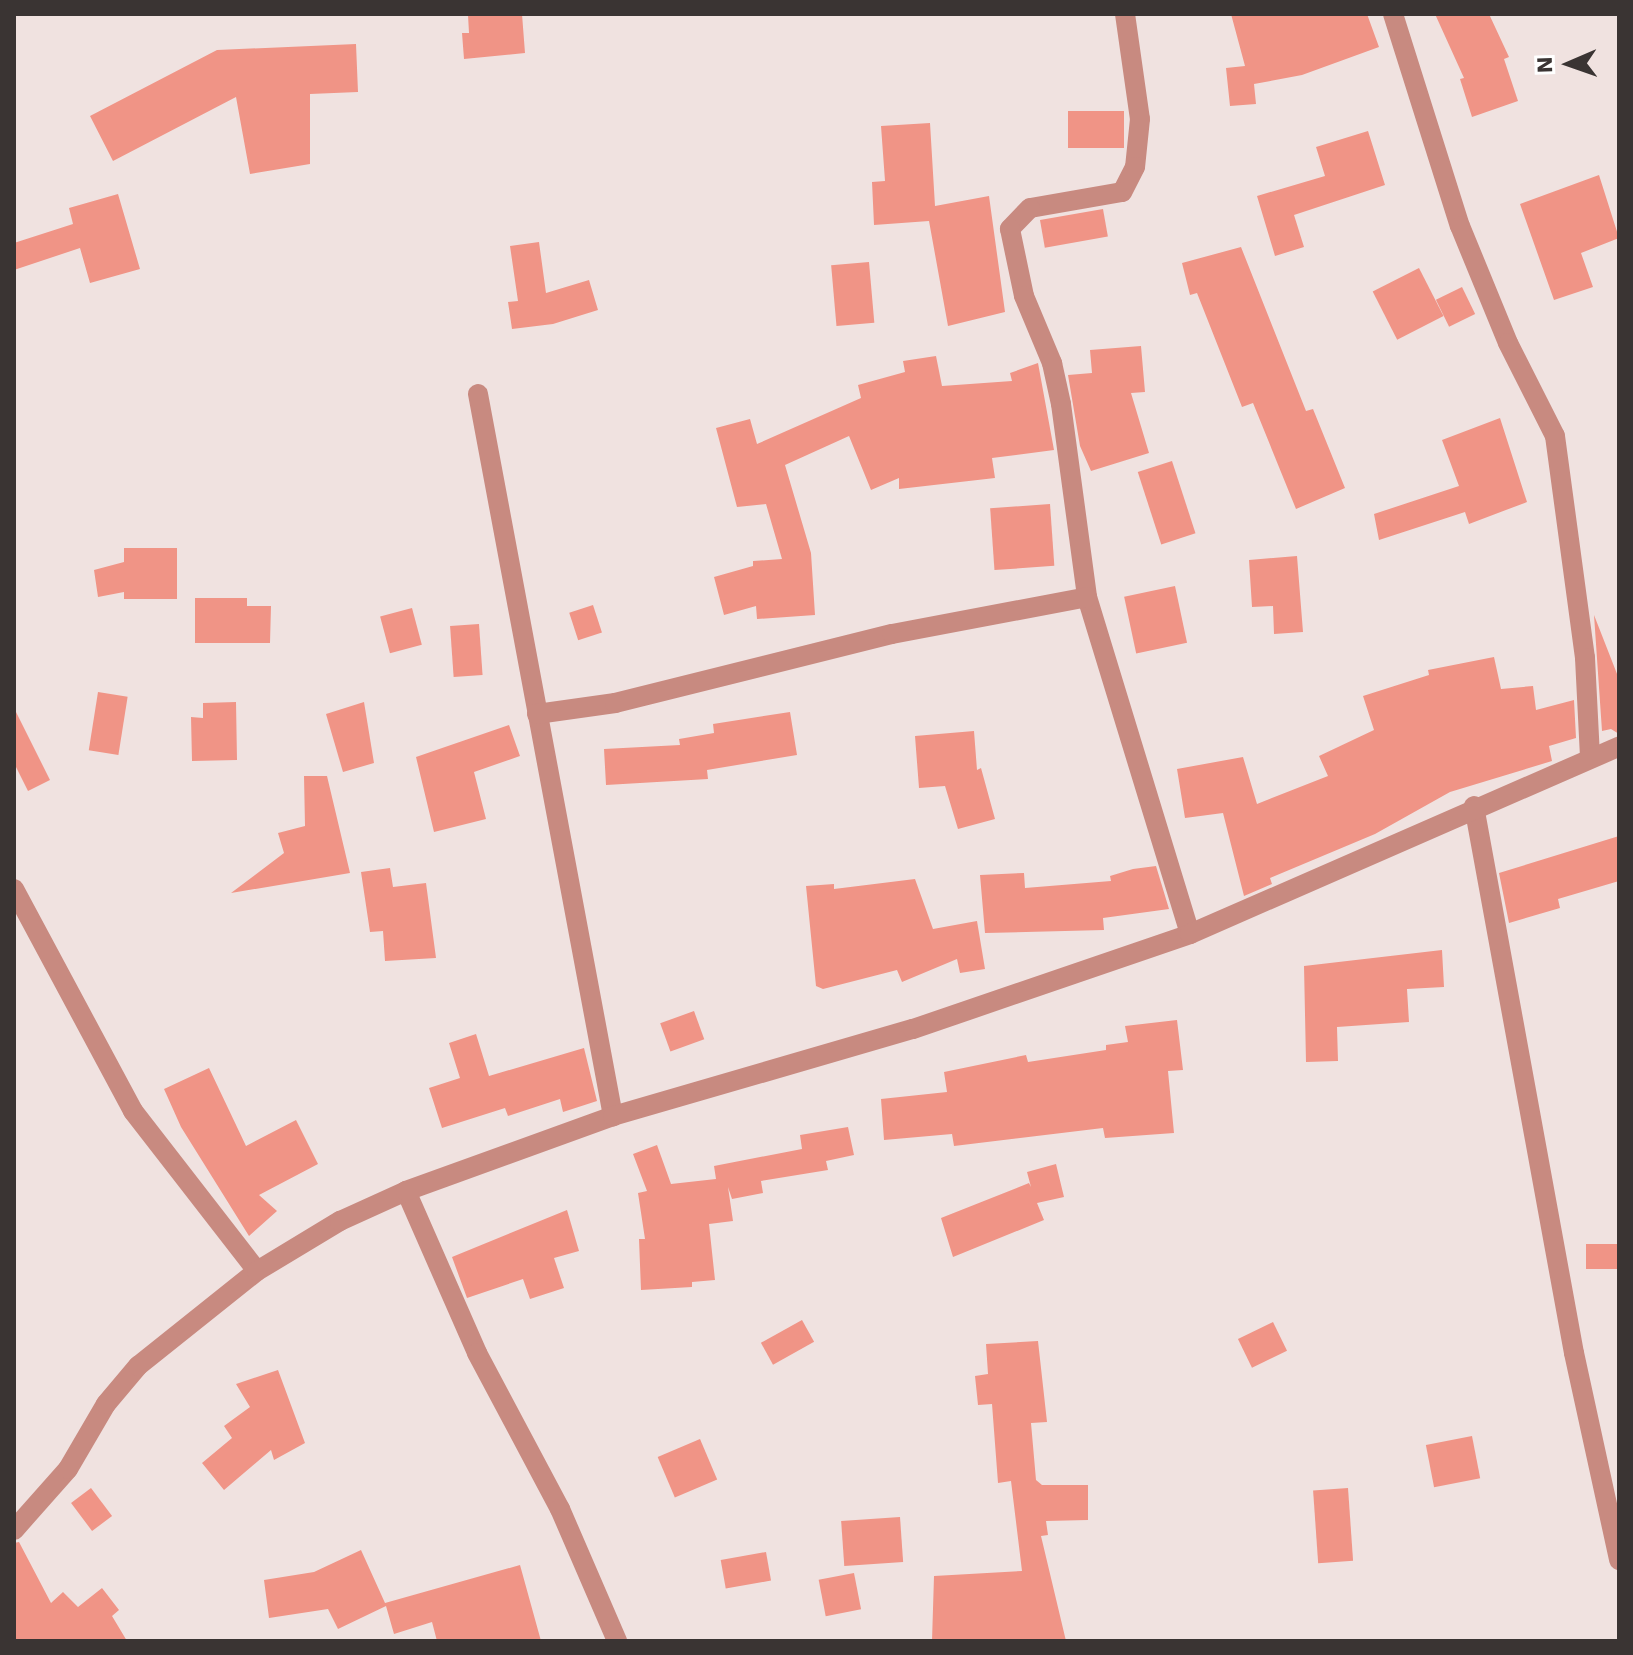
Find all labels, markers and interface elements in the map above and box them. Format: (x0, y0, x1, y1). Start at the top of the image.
north arrow (1529, 24, 1609, 104)
text: N (1532, 56, 1557, 73)

